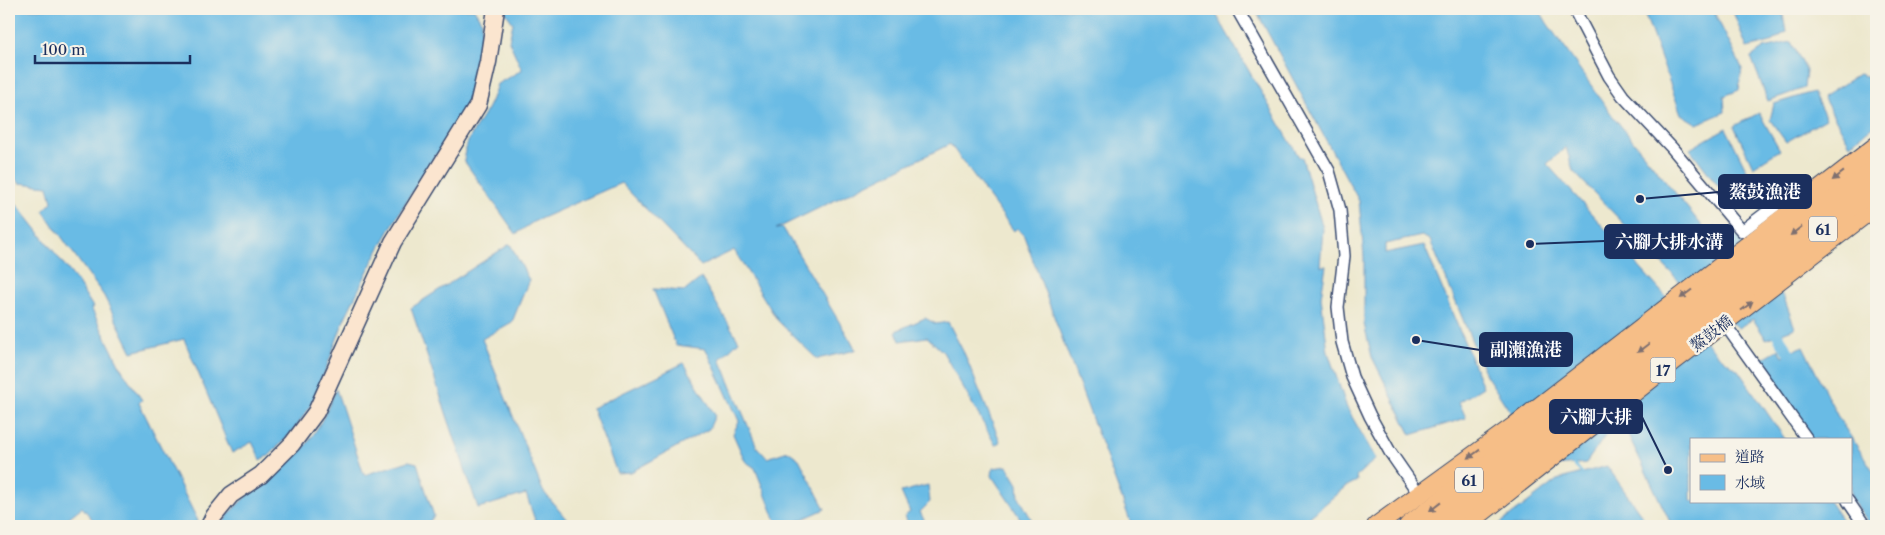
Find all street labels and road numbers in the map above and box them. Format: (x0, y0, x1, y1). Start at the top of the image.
road number: 61 (1809, 216, 1837, 242)
street label: 鰲鼓橋 (1686, 311, 1736, 355)
road number: 17 (1650, 358, 1676, 382)
road number: 61 (1455, 468, 1483, 492)

